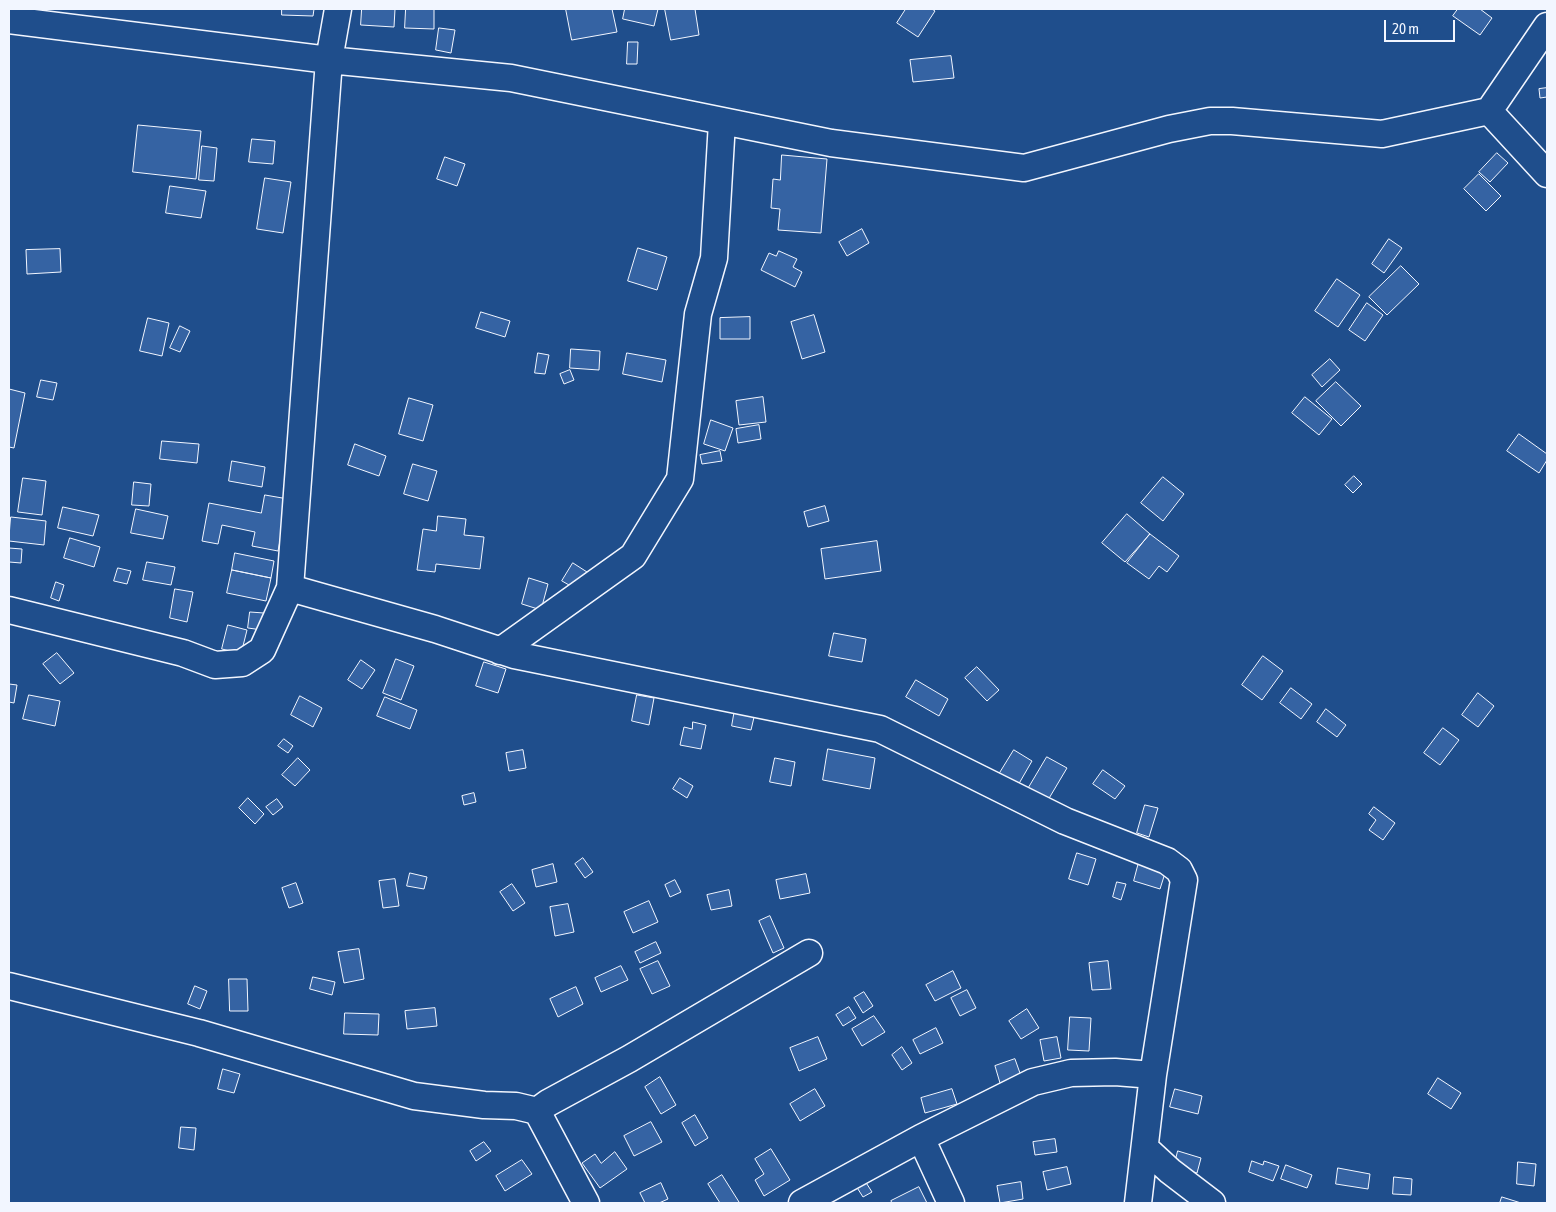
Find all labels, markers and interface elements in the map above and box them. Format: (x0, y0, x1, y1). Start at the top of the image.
scale bar (1386, 10, 1457, 42)
text: 20 m (1392, 20, 1419, 37)

